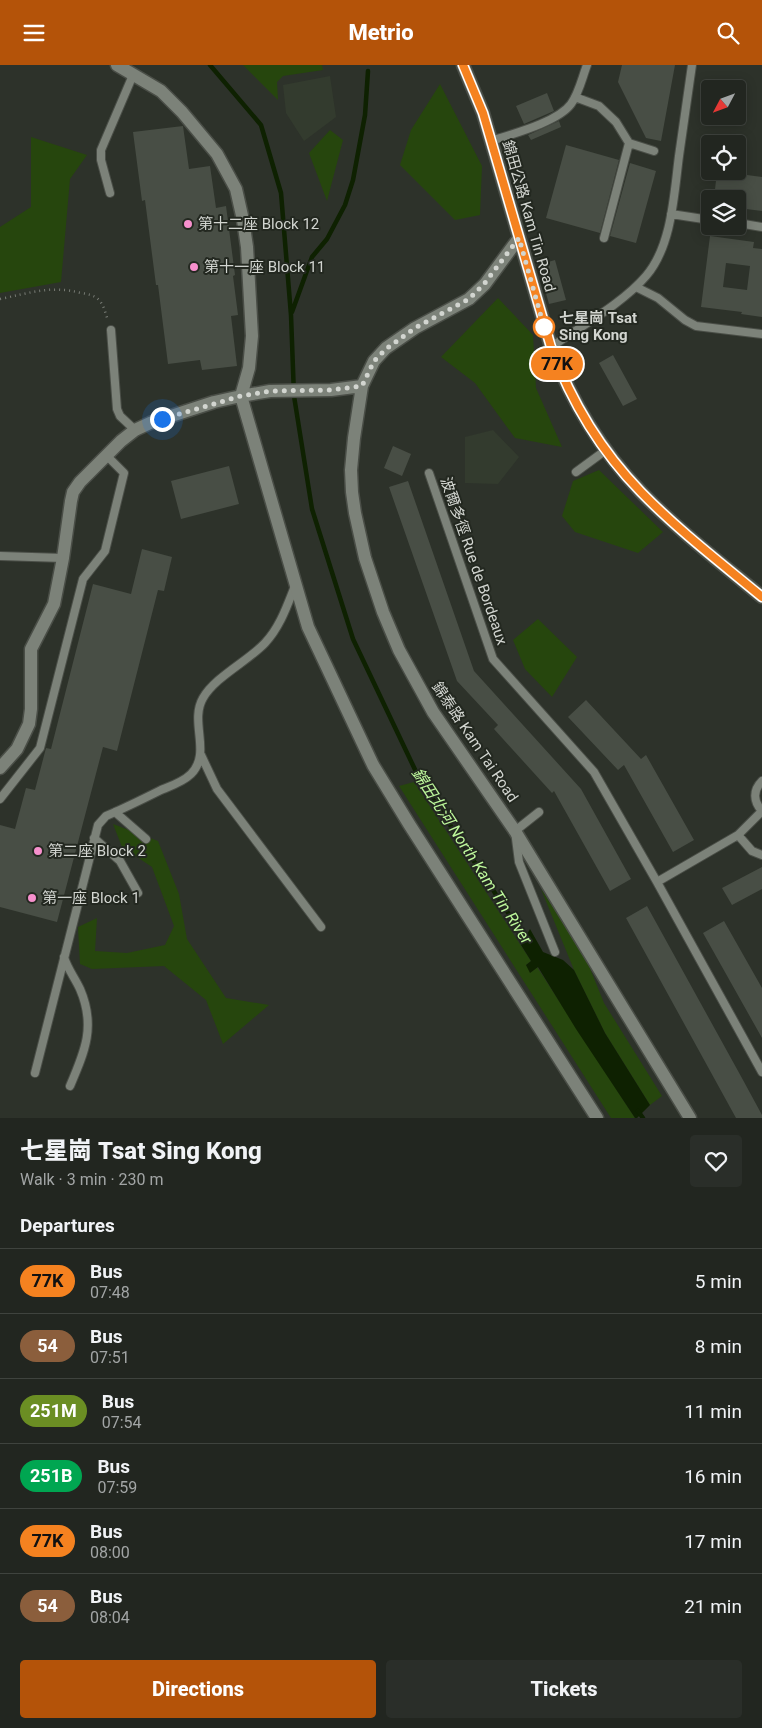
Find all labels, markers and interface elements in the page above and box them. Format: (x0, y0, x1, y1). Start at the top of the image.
icon: menu (20, 19, 48, 47)
icon: search (714, 19, 742, 47)
text: Metrio (348, 20, 414, 45)
north arrow (701, 80, 746, 125)
map controls (701, 80, 746, 235)
button: locate (701, 135, 746, 180)
street label: 錦田公路 Kam Tin Road (499, 138, 559, 294)
button: layers (701, 190, 746, 235)
place label: 第十二座 Block 12 (198, 215, 319, 233)
marker: 第十二座 Block 12 (182, 218, 194, 230)
place label: 第十一座 Block 11 (204, 258, 325, 276)
marker: 第十一座 Block 11 (188, 261, 200, 273)
place label: 七星崗 Tsat Sing Kong (559, 309, 637, 344)
marker: 七星崗 Tsat Sing Kong (533, 316, 555, 338)
line badge: 77K (528, 348, 586, 380)
text: 77K (541, 353, 573, 374)
your location (150, 407, 175, 432)
street label: 波爾多徑 Rue de Bordeaux (437, 475, 511, 648)
street label: 錦泰路 Kam Tai Road (428, 679, 522, 805)
water label: 錦田北河 North Kam Tin River (408, 764, 537, 948)
place label: 第二座 Block 2 (48, 842, 146, 860)
marker: 第二座 Block 2 (32, 845, 44, 857)
place label: 第一座 Block 1 (42, 889, 140, 907)
marker: 第一座 Block 1 (26, 892, 38, 904)
button: heart (690, 1135, 742, 1187)
text: 七星崗 Tsat Sing Kong (20, 1137, 262, 1165)
text: Walk · 3 min · 230 m (20, 1170, 164, 1189)
text: Departures (20, 1214, 115, 1237)
text: Bus (90, 1260, 123, 1283)
text: 77K (31, 1270, 64, 1291)
text: 5 min (695, 1270, 742, 1293)
text: 07:48 (90, 1283, 130, 1302)
text: Bus (90, 1325, 123, 1348)
text: 54 (37, 1335, 58, 1356)
text: 8 min (695, 1335, 742, 1358)
text: 07:51 (90, 1348, 130, 1367)
text: Bus (102, 1390, 134, 1413)
text: 251M (30, 1400, 77, 1421)
text: 11 min (684, 1400, 742, 1423)
text: 07:54 (102, 1413, 142, 1432)
text: Bus (97, 1455, 130, 1478)
text: 251B (30, 1465, 72, 1486)
text: 16 min (684, 1465, 742, 1488)
text: 07:59 (97, 1478, 137, 1497)
text: Bus (90, 1520, 123, 1543)
text: 77K (31, 1530, 64, 1551)
text: 17 min (684, 1530, 742, 1553)
text: 08:00 (90, 1543, 130, 1562)
text: Bus (90, 1585, 123, 1608)
text: 54 (37, 1595, 58, 1616)
text: 21 min (684, 1595, 742, 1618)
text: 08:04 (90, 1608, 130, 1627)
button: Directions (20, 1660, 376, 1718)
button: Tickets (386, 1660, 742, 1718)

